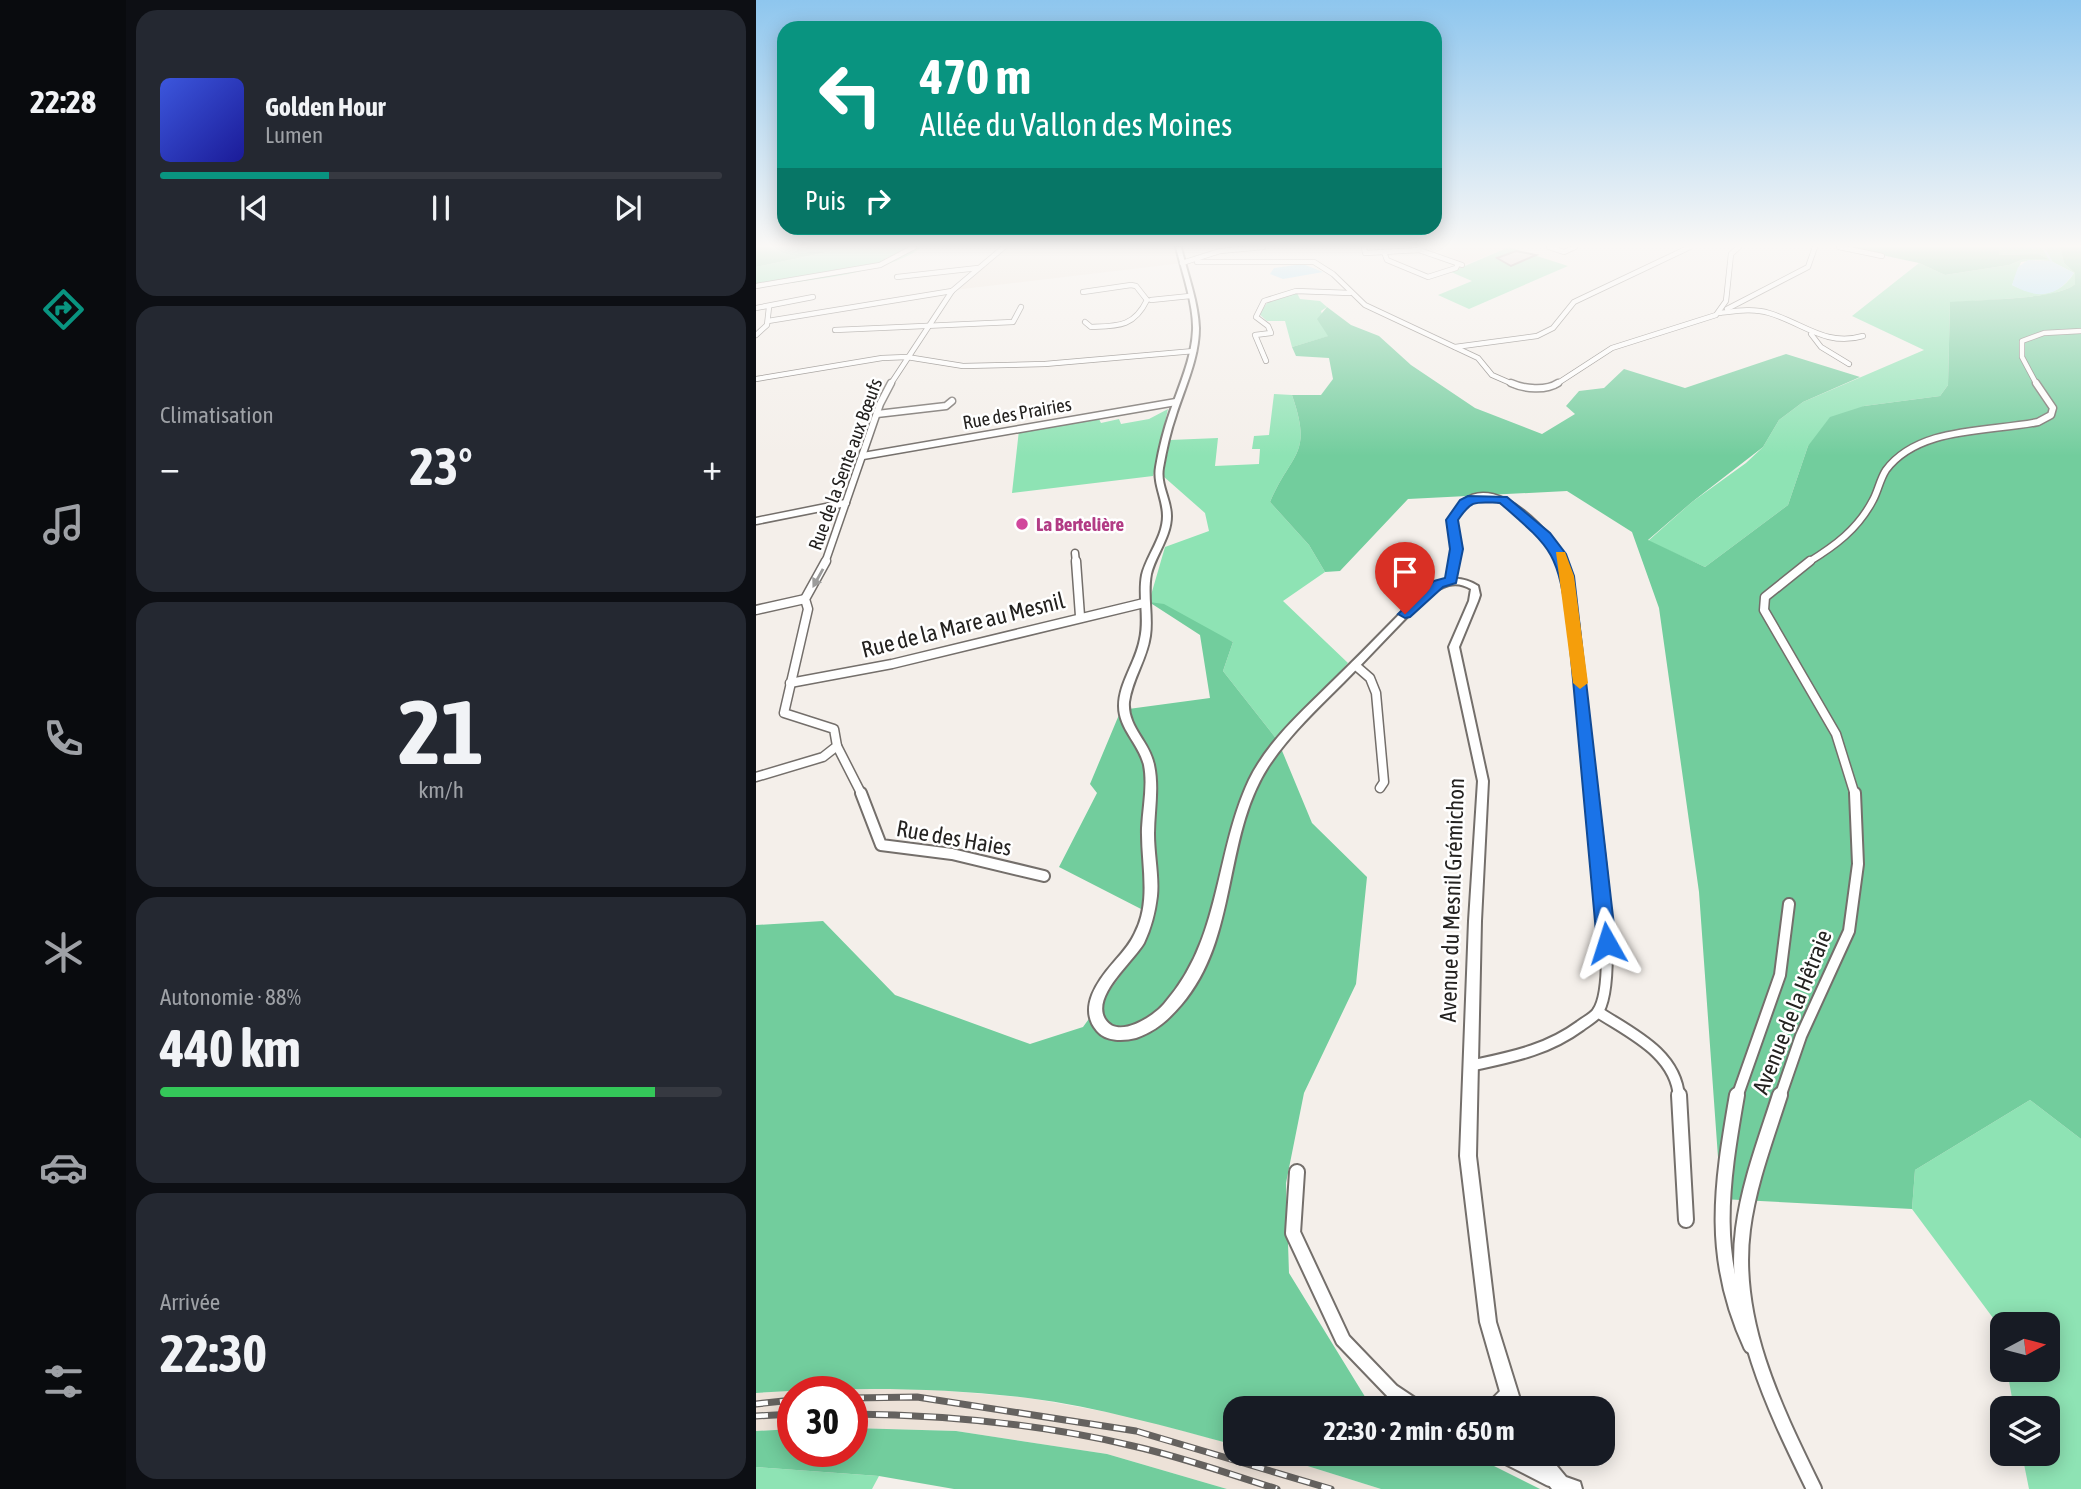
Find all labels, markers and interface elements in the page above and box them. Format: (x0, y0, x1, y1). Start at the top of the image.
text: 470 m (920, 48, 1031, 104)
icon: left (805, 49, 896, 140)
text: 22:28 (30, 83, 96, 120)
text: Golden Hour (265, 92, 385, 122)
text: Allée du Vallon des Moines (920, 106, 1232, 143)
text: Lumen (265, 122, 323, 148)
icon: right (859, 182, 897, 220)
text: Puis (805, 186, 845, 216)
icon: previous (235, 189, 273, 227)
icon: pause (422, 189, 460, 227)
icon: next (609, 189, 647, 227)
icon: directions (39, 285, 88, 334)
street label: Rue de la Sente aux Bœufs (804, 375, 886, 553)
street label: Rue des Prairies (961, 393, 1073, 433)
text: Climatisation (160, 402, 274, 428)
text: 23° (409, 436, 473, 496)
text: − (160, 445, 180, 488)
text: + (702, 445, 722, 488)
icon: music (39, 500, 88, 549)
place label: La Bertelière (1036, 513, 1124, 535)
marker: La Bertelière (1014, 516, 1030, 532)
pin (1375, 542, 1435, 614)
icon: arrive (1386, 553, 1424, 591)
one-way arrow (812, 569, 824, 588)
street label: Rue de la Mare au Mesnil (859, 587, 1067, 663)
text: 21 (398, 679, 484, 783)
icon: phone (39, 714, 88, 763)
text: km/h (418, 777, 464, 803)
street label: Avenue du Mesnil Grémichon (1435, 777, 1469, 1023)
street label: Rue des Haies (894, 815, 1014, 861)
position arrow (1570, 906, 1644, 980)
street label: Avenue de la Hêtraie (1747, 926, 1837, 1098)
icon: climate (39, 928, 88, 977)
text: Autonomie · 88% (160, 984, 301, 1010)
text: 440 km (160, 1018, 301, 1078)
icon: car (39, 1143, 88, 1192)
text: Arrivée (160, 1289, 220, 1315)
north arrow (1990, 1312, 2060, 1382)
map controls (1990, 1312, 2060, 1466)
text: 22:30 (160, 1323, 267, 1383)
icon: filters (39, 1357, 88, 1406)
speed limit sign: 30 (777, 1376, 868, 1467)
button: layers (1990, 1396, 2060, 1466)
text: 22:30 · 2 min · 650 m (1324, 1416, 1514, 1446)

